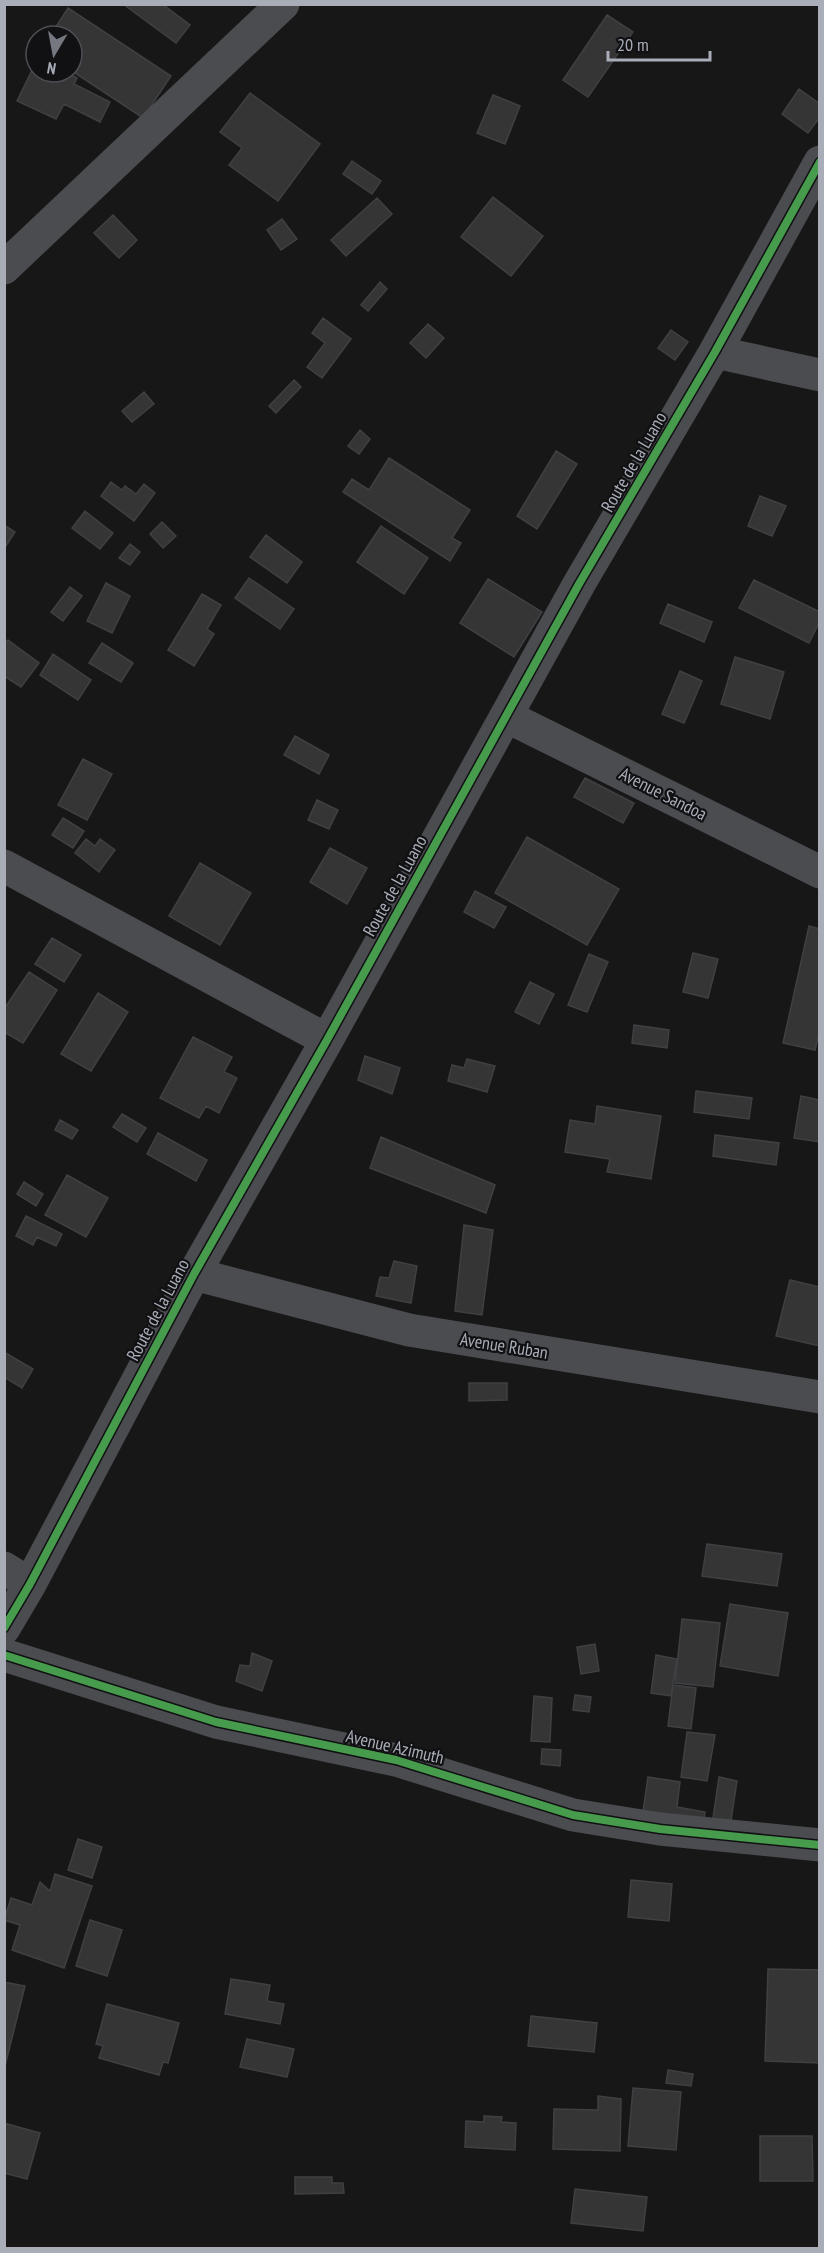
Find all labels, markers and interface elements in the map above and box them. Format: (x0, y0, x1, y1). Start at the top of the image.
north arrow (24, 24, 84, 84)
scale bar (608, 24, 710, 62)
text: 20 m (617, 33, 649, 56)
text: N (45, 58, 57, 79)
street label: Route de la Luano (596, 407, 672, 516)
street label: Avenue Sandoa (616, 762, 711, 825)
street label: Route de la Luano (357, 831, 432, 940)
street label: Route de la Luano (121, 1255, 194, 1364)
street label: Avenue Ruban (458, 1327, 550, 1364)
street label: Avenue Azimuth (344, 1724, 446, 1769)

